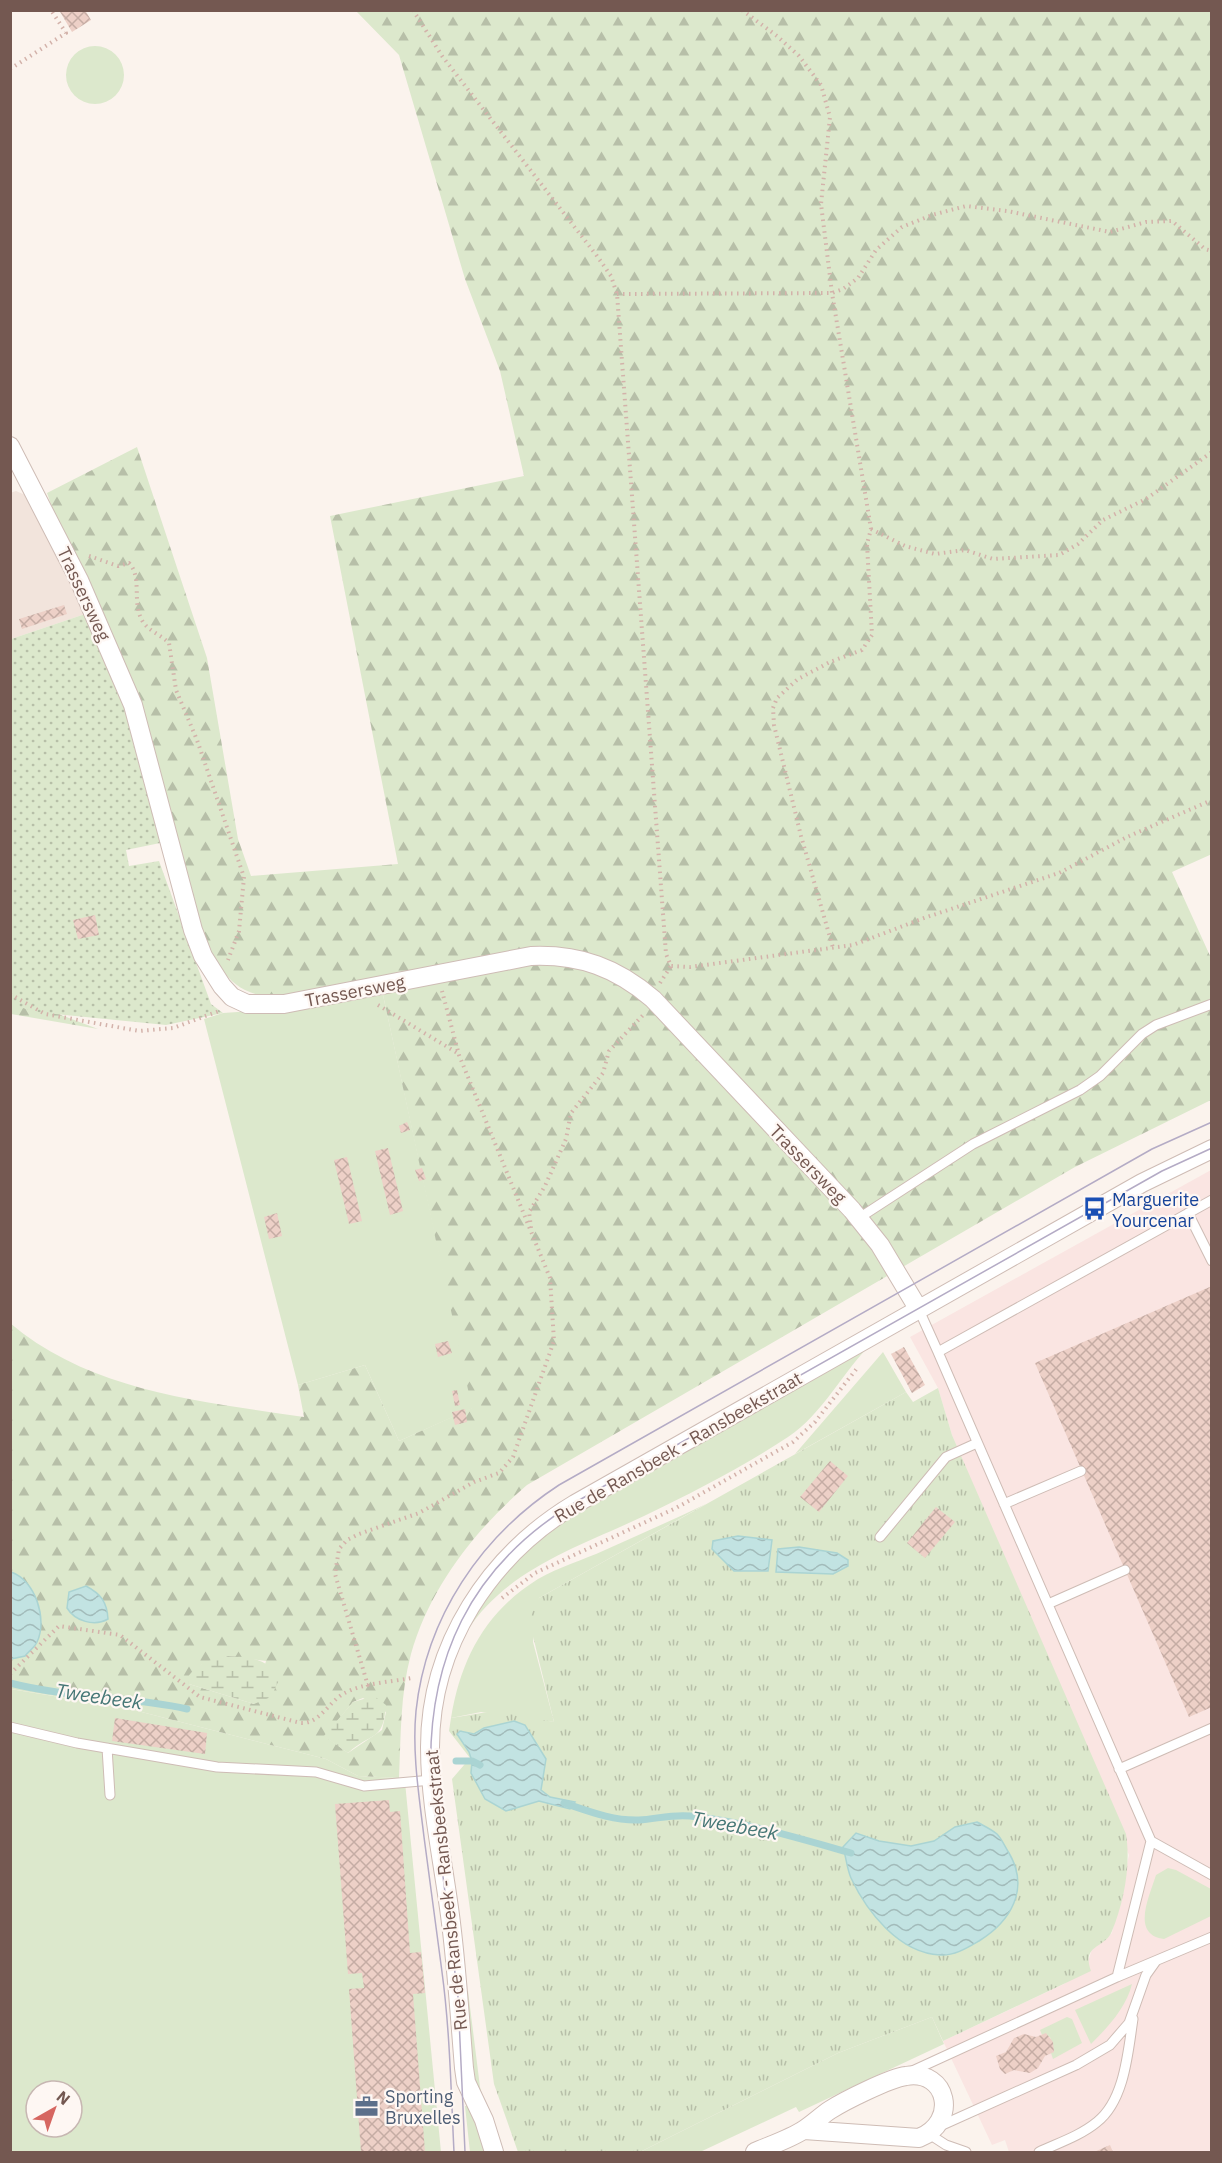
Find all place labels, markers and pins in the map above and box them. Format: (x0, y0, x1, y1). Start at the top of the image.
place label: Marguerite Yourcenar (1112, 1188, 1199, 1232)
bus stop icon: Marguerite Yourcenar (1081, 1196, 1107, 1222)
place label: Sporting Bruxelles (385, 2085, 461, 2129)
office icon: Sporting Bruxelles (354, 2093, 380, 2119)

